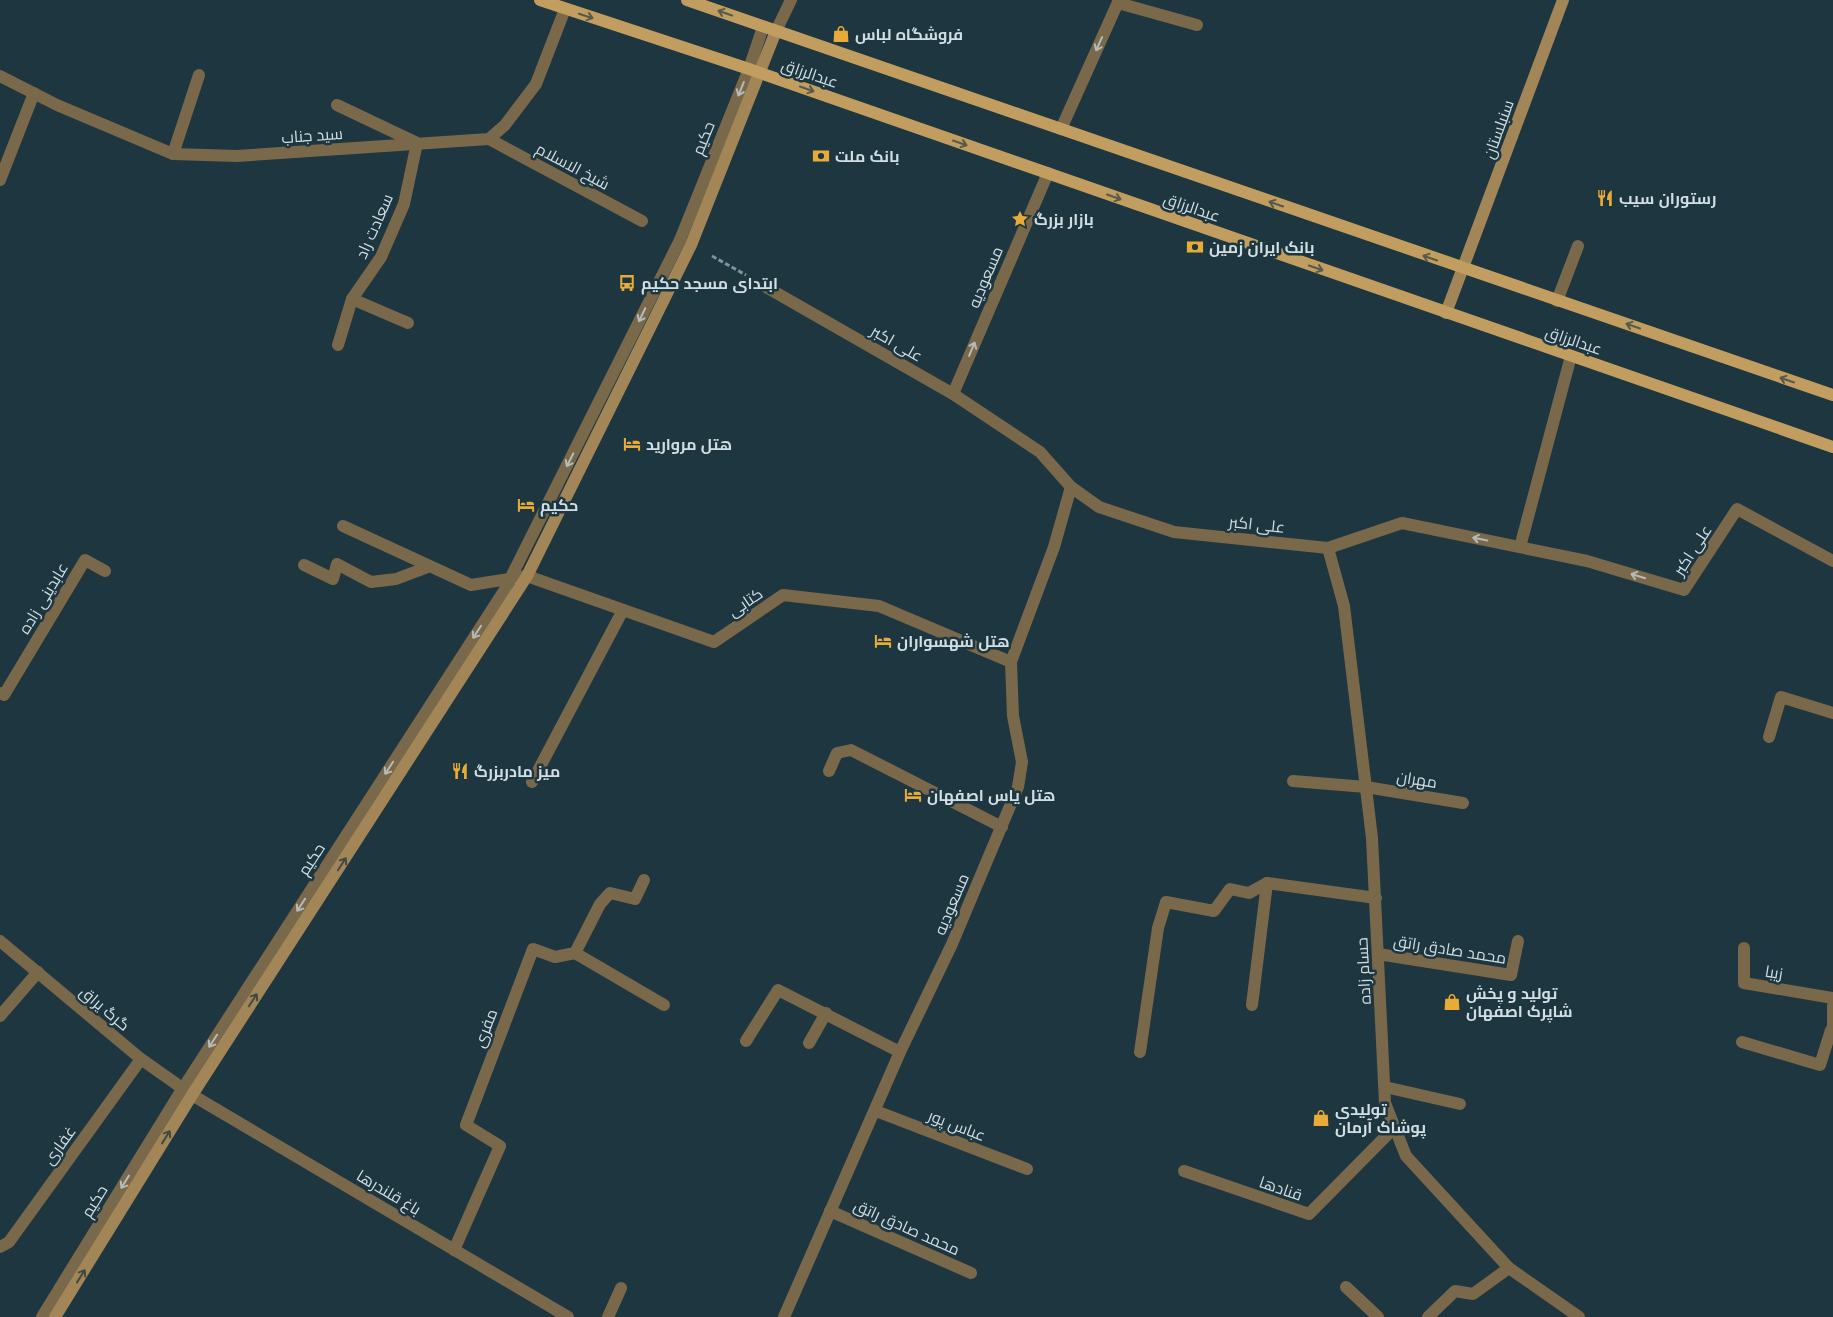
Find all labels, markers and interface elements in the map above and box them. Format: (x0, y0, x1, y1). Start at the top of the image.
one-way arrow (718, 8, 733, 17)
one-way arrow (577, 11, 593, 21)
shop icon: فروشگاه لباس (831, 24, 851, 44)
place label: فروشگاه لباس (855, 24, 963, 46)
one-way arrow (1094, 36, 1104, 51)
street label: عبدالرزاق (778, 54, 841, 94)
one-way arrow (735, 81, 745, 96)
one-way arrow (798, 85, 814, 95)
street label: سنبلستان (1478, 97, 1520, 162)
street label: حکیم (687, 118, 721, 159)
street label: سید جناب (281, 123, 344, 149)
street label: شیخ الاسلام (532, 138, 613, 196)
one-way arrow (952, 139, 967, 148)
bank icon: بانک ملت (811, 146, 831, 166)
place label: بانک ملت (835, 146, 899, 168)
street label: عبدالرزاق (1160, 188, 1223, 228)
restaurant icon: رستوران سيب (1595, 188, 1615, 208)
place label: رستوران سيب (1619, 188, 1716, 210)
street label: سعادت راد (351, 190, 399, 262)
one-way arrow (1105, 192, 1121, 202)
one-way arrow (1269, 199, 1284, 208)
place icon: بازار بزرگ (1010, 209, 1030, 229)
place label: بازار بزرگ (1034, 209, 1094, 231)
bank icon: بانک ایران زمین (1185, 237, 1205, 257)
place label: بانک ایران زمین (1209, 237, 1314, 259)
street label: مسعودیه (963, 243, 1009, 311)
one-way arrow (1422, 253, 1438, 262)
one-way arrow (1308, 263, 1324, 273)
bus stop icon: ابتدای مسجد حکیم (617, 273, 637, 293)
place label: ابتدای مسجد حکیم (641, 273, 778, 295)
one-way arrow (637, 307, 647, 322)
street label: علی اکبر (866, 320, 926, 368)
street label: عبدالرزاق (1542, 321, 1605, 361)
one-way arrow (1626, 321, 1642, 331)
one-way arrow (968, 342, 978, 357)
one-way arrow (1779, 374, 1795, 384)
hotel icon: هتل مروارید (622, 434, 642, 454)
place label: هتل مروارید (646, 434, 732, 456)
one-way arrow (565, 452, 574, 467)
hotel icon: حکیم (516, 495, 536, 515)
place label: حکیم (540, 495, 578, 517)
street label: علی اکبر (1227, 511, 1286, 539)
street label: علی اکبر (1668, 521, 1717, 581)
one-way arrow (1472, 534, 1488, 544)
street label: عابدینی زاده (14, 559, 74, 638)
one-way arrow (1630, 571, 1646, 581)
street label: کتابی (724, 583, 767, 623)
one-way arrow (472, 624, 482, 638)
hotel icon: هتل شهسواران (873, 631, 893, 651)
place label: هتل شهسواران (897, 631, 1010, 653)
one-way arrow (384, 761, 394, 775)
restaurant icon: میز مادربزرگ (450, 761, 470, 781)
place label: میز مادربزرگ (474, 761, 560, 783)
street label: مهران (1395, 766, 1439, 794)
hotel icon: هتل یاس اصفهان (903, 785, 923, 805)
place label: هتل یاس اصفهان (927, 785, 1055, 807)
street label: حکیم (293, 839, 331, 880)
one-way arrow (337, 857, 347, 871)
street label: مسعودیه (929, 870, 975, 938)
one-way arrow (296, 897, 306, 911)
street label: محمد صادق راتق (1392, 930, 1508, 970)
street label: حسام زاده (1351, 937, 1377, 1005)
street label: زیبا (1763, 961, 1784, 985)
street label: گرگ یراق (75, 981, 134, 1036)
place label: تولید و پخش شاپرک اصفهان (1466, 983, 1572, 1023)
shop icon: تولید و پخش شاپرک اصفهان (1442, 992, 1462, 1012)
one-way arrow (248, 993, 259, 1007)
street label: مفری (469, 1006, 503, 1051)
one-way arrow (208, 1034, 218, 1048)
place label: تولیدی پوشاک آرمان (1335, 1099, 1426, 1139)
street label: عباس پور (924, 1105, 989, 1147)
shop icon: تولیدی پوشاک آرمان (1311, 1108, 1331, 1128)
street label: غفاری (38, 1122, 81, 1169)
one-way arrow (162, 1131, 172, 1145)
street label: باغ قلندرها (352, 1165, 425, 1221)
street label: قنادها (1256, 1171, 1305, 1207)
one-way arrow (120, 1174, 130, 1188)
street label: حکیم (76, 1181, 113, 1222)
street label: محمد صادق راتق (850, 1195, 963, 1261)
one-way arrow (76, 1269, 86, 1283)

